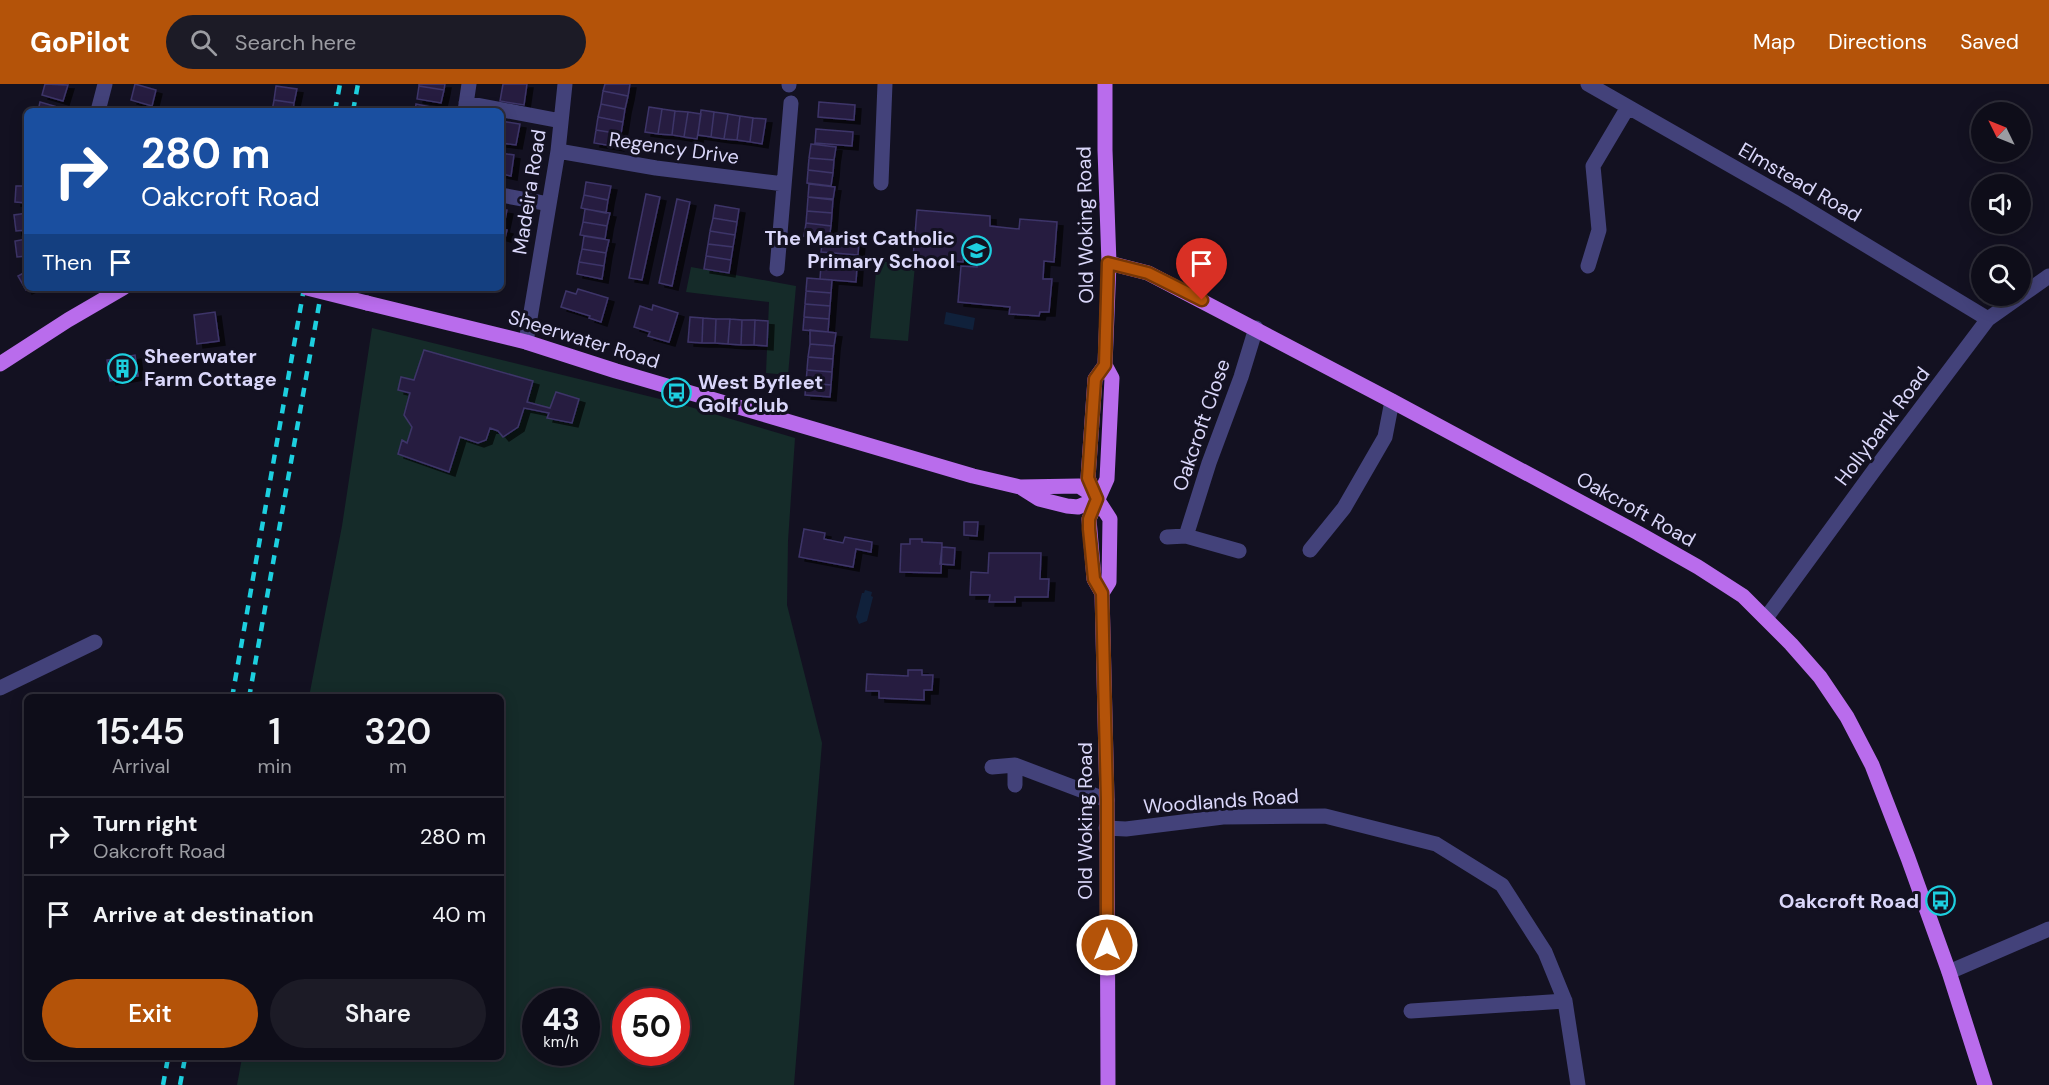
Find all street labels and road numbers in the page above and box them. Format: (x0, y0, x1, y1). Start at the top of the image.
street label: Regency Drive (607, 126, 741, 170)
street label: Madeira Road (506, 127, 552, 257)
street label: Elmstead Road (1734, 136, 1866, 228)
street label: Old Woking Road (1071, 146, 1099, 304)
street label: Sheerwater Road (505, 304, 663, 374)
street label: Oakcroft Close (1166, 355, 1236, 495)
street label: Hollybank Road (1829, 361, 1935, 491)
street label: Oakcroft Road (1572, 465, 1700, 553)
street label: Old Woking Road (1072, 742, 1098, 900)
street label: Woodlands Road (1142, 783, 1300, 819)

